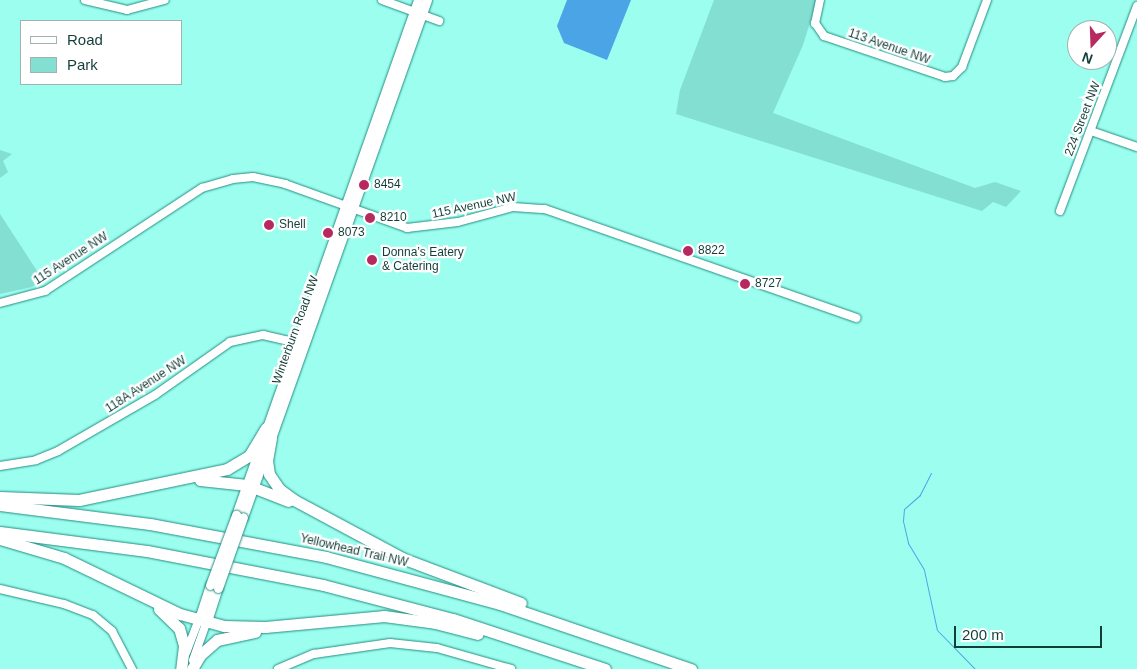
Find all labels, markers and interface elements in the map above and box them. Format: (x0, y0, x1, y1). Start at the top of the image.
legend (20, 20, 182, 85)
north arrow (1067, 20, 1117, 70)
street label: 113 Avenue NW (846, 26, 932, 68)
text: Road (67, 31, 103, 48)
text: N (1080, 49, 1095, 67)
text: Park (67, 56, 98, 73)
street label: 224 Street NW (1062, 80, 1104, 158)
place label: 8454 (374, 178, 401, 192)
marker: 8454 (358, 179, 370, 191)
street label: 115 Avenue NW (430, 190, 518, 222)
place label: 8210 (380, 211, 407, 225)
marker: 8210 (364, 212, 376, 224)
place label: Shell (279, 218, 306, 232)
marker: Shell (263, 219, 275, 231)
place label: 8073 (338, 226, 365, 240)
marker: 8073 (322, 227, 334, 239)
street label: 115 Avenue NW (31, 229, 111, 289)
place label: 8822 (698, 244, 725, 258)
marker: 8822 (682, 245, 694, 257)
place label: Donna’s Eatery & Catering (382, 246, 464, 274)
marker: Donna’s Eatery & Catering (366, 254, 378, 266)
street label: Winterburn Road NW (270, 274, 322, 386)
place label: 8727 (755, 277, 782, 291)
marker: 8727 (739, 278, 751, 290)
street label: 118A Avenue NW (103, 353, 189, 417)
street label: Yellowhead Trail NW (299, 532, 409, 570)
scale bar (957, 616, 1104, 648)
text: 200 m (962, 626, 1004, 643)

